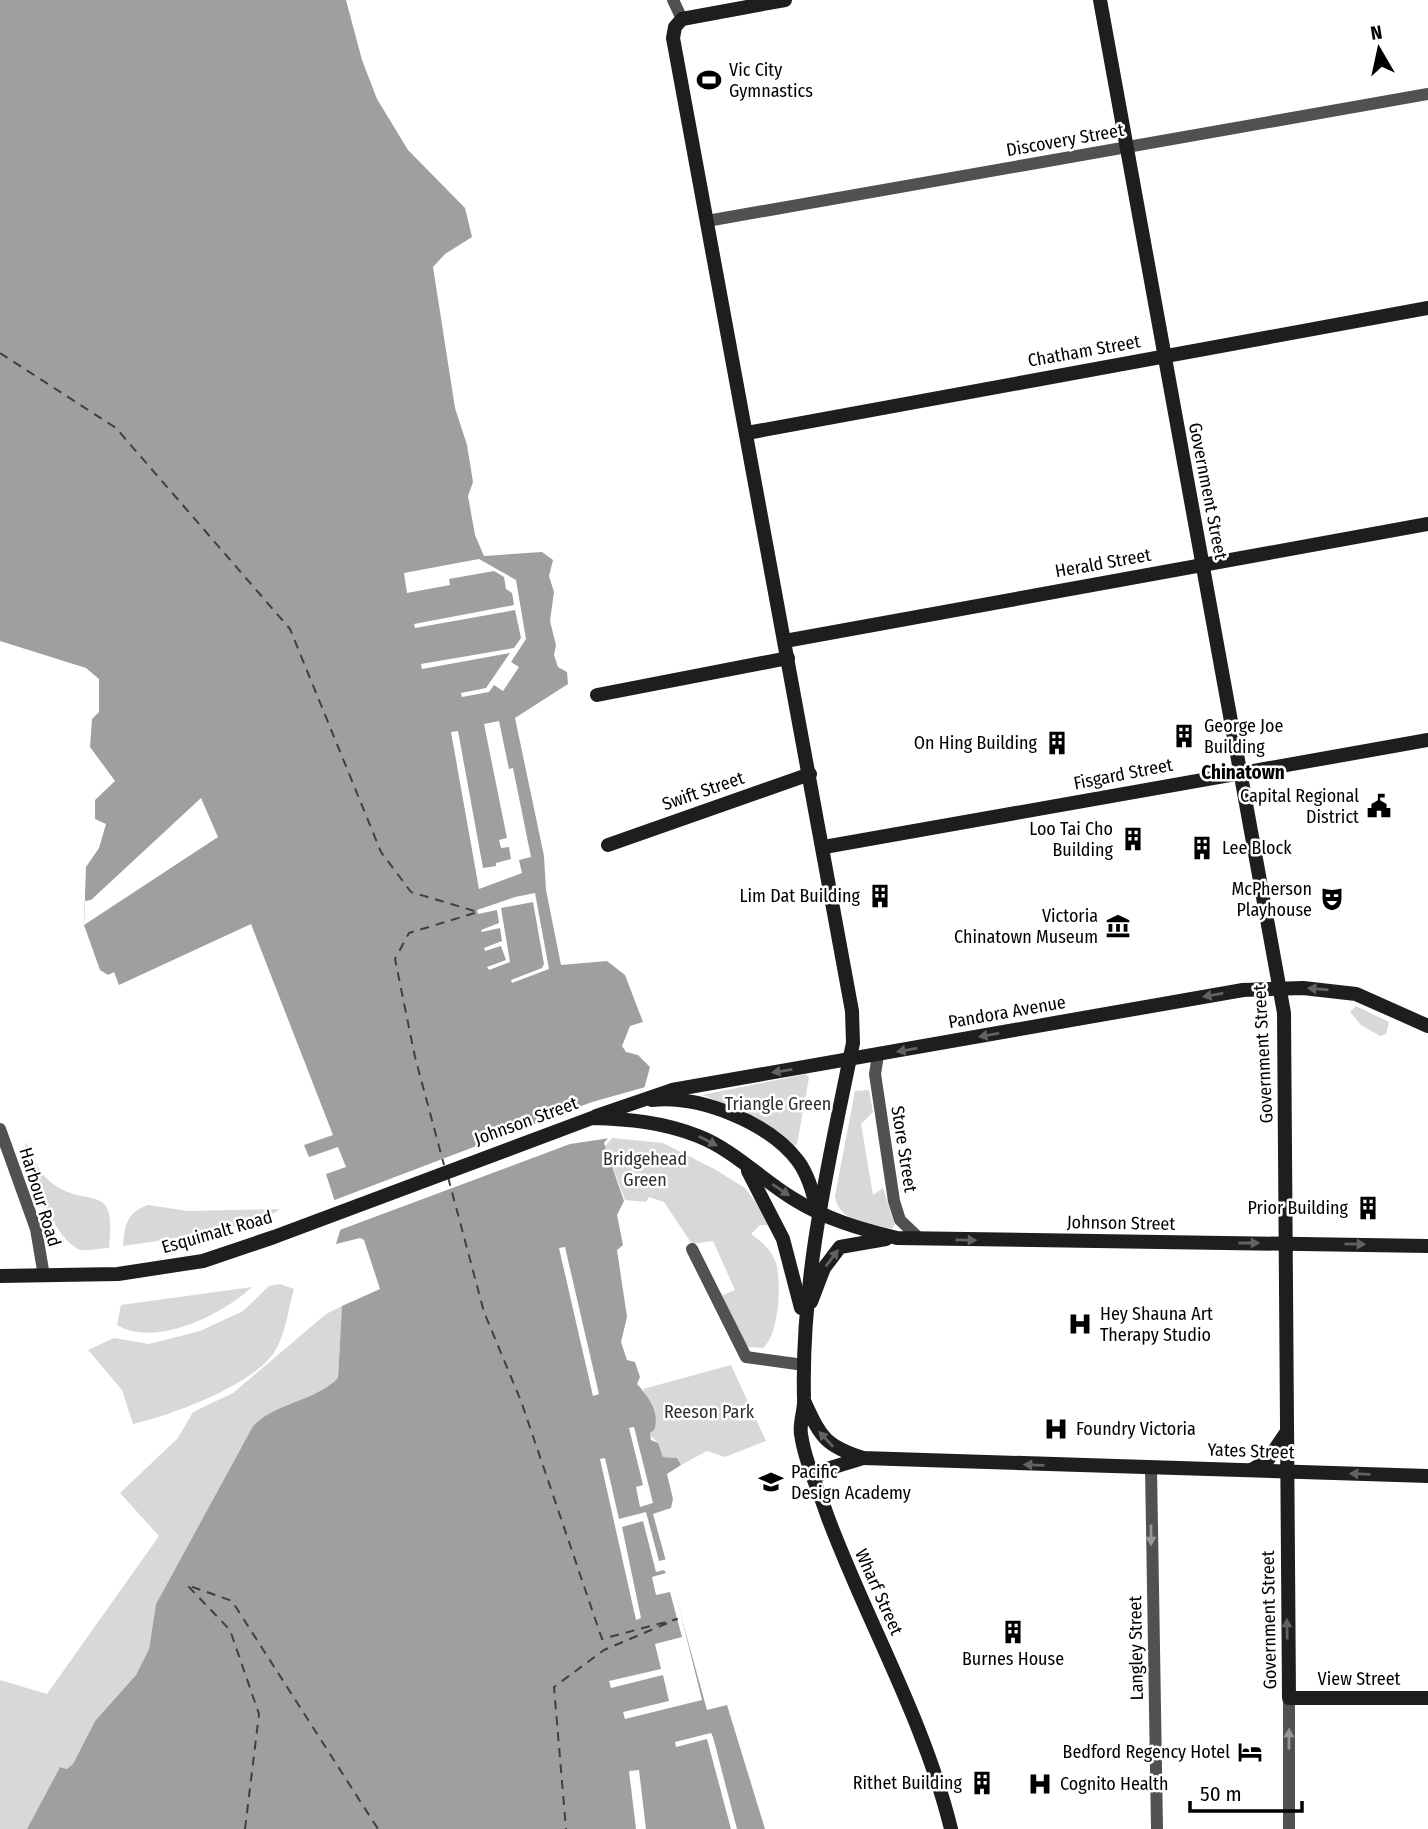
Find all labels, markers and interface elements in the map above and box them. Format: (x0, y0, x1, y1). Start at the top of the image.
north arrow (1344, 14, 1414, 84)
text: N (1369, 20, 1384, 45)
place label: Vic City Gymnastics (729, 59, 813, 102)
sports icon: Vic City Gymnastics (695, 66, 723, 94)
street label: Discovery Street (1004, 119, 1126, 161)
street label: Chatham Street (1026, 330, 1142, 372)
street label: Government Street (1184, 421, 1232, 561)
street label: Herald Street (1053, 544, 1153, 582)
place label: George Joe Building (1204, 715, 1283, 758)
building icon: George Joe Building (1170, 722, 1198, 750)
building icon: On Hing Building (1043, 729, 1071, 757)
place label: On Hing Building (914, 732, 1038, 754)
street label: Fisgard Street (1072, 754, 1174, 794)
district label: Chinatown (1201, 761, 1285, 784)
street label: Swift Street (659, 767, 747, 815)
place label: Capital Regional District (1240, 785, 1359, 828)
public building icon: Capital Regional District (1365, 792, 1393, 820)
place label: Loo Tai Cho Building (1029, 818, 1114, 861)
building icon: Loo Tai Cho Building (1119, 825, 1147, 853)
building icon: Lee Block (1188, 834, 1216, 862)
place label: Lee Block (1222, 837, 1292, 859)
place label: McPherson Playhouse (1231, 878, 1312, 921)
building icon: Lim Dat Building (866, 882, 894, 910)
place label: Lim Dat Building (740, 885, 861, 907)
theatre icon: McPherson Playhouse (1318, 885, 1346, 913)
place label: Victoria Chinatown Museum (954, 905, 1098, 948)
museum icon: Victoria Chinatown Museum (1104, 912, 1132, 940)
one-way arrow (1307, 983, 1329, 994)
street label: Government Street (1248, 984, 1278, 1124)
one-way arrow (1202, 990, 1224, 1001)
street label: Pandora Avenue (947, 991, 1067, 1033)
one-way arrow (978, 1030, 1000, 1041)
one-way arrow (896, 1044, 918, 1055)
one-way arrow (771, 1066, 793, 1077)
street label: Johnson Street (471, 1092, 581, 1150)
park label: Triangle Green (725, 1093, 831, 1115)
street label: Store Street (886, 1104, 922, 1194)
one-way arrow (698, 1135, 718, 1147)
street label: Harbour Road (15, 1145, 65, 1249)
park label: Bridgehead Green (603, 1148, 687, 1191)
one-way arrow (771, 1183, 790, 1196)
building icon: Prior Building (1354, 1194, 1382, 1222)
place label: Prior Building (1248, 1197, 1349, 1219)
street label: Esquimalt Road (159, 1206, 275, 1258)
street label: Johnson Street (1067, 1211, 1176, 1235)
one-way arrow (955, 1234, 977, 1246)
one-way arrow (1238, 1237, 1260, 1249)
one-way arrow (1345, 1238, 1367, 1250)
one-way arrow (825, 1249, 839, 1267)
place label: Hey Shauna Art Therapy Studio (1100, 1303, 1213, 1346)
hospital icon: Hey Shauna Art Therapy Studio (1066, 1310, 1094, 1338)
park label: Reeson Park (664, 1401, 755, 1423)
hospital icon: Foundry Victoria (1042, 1415, 1070, 1443)
place label: Foundry Victoria (1076, 1418, 1196, 1440)
one-way arrow (819, 1431, 835, 1448)
street label: Yates Street (1207, 1438, 1295, 1464)
one-way arrow (1022, 1459, 1044, 1471)
place label: Pacific Design Academy (791, 1461, 911, 1504)
school or university icon: Pacific Design Academy (757, 1468, 785, 1496)
one-way arrow (1349, 1468, 1371, 1480)
one-way arrow (1145, 1525, 1157, 1547)
street label: Wharf Street (850, 1545, 908, 1639)
street label: Government Street (1257, 1550, 1281, 1690)
street label: Langley Street (1124, 1595, 1148, 1700)
building icon: Burnes House (999, 1618, 1027, 1646)
one-way arrow (1282, 1618, 1293, 1640)
place label: Burnes House (962, 1648, 1064, 1670)
street label: View Street (1318, 1668, 1401, 1690)
one-way arrow (1283, 1728, 1295, 1750)
hotel icon: Bedford Regency Hotel (1236, 1738, 1264, 1766)
place label: Bedford Regency Hotel (1063, 1741, 1230, 1763)
building icon: Rithet Building (968, 1769, 996, 1797)
hospital icon: Cognito Health (1026, 1770, 1054, 1798)
scale bar (1190, 1770, 1302, 1814)
place label: Rithet Building (853, 1772, 963, 1794)
place label: Cognito Health (1060, 1773, 1168, 1795)
text: 50 m (1200, 1781, 1242, 1807)

